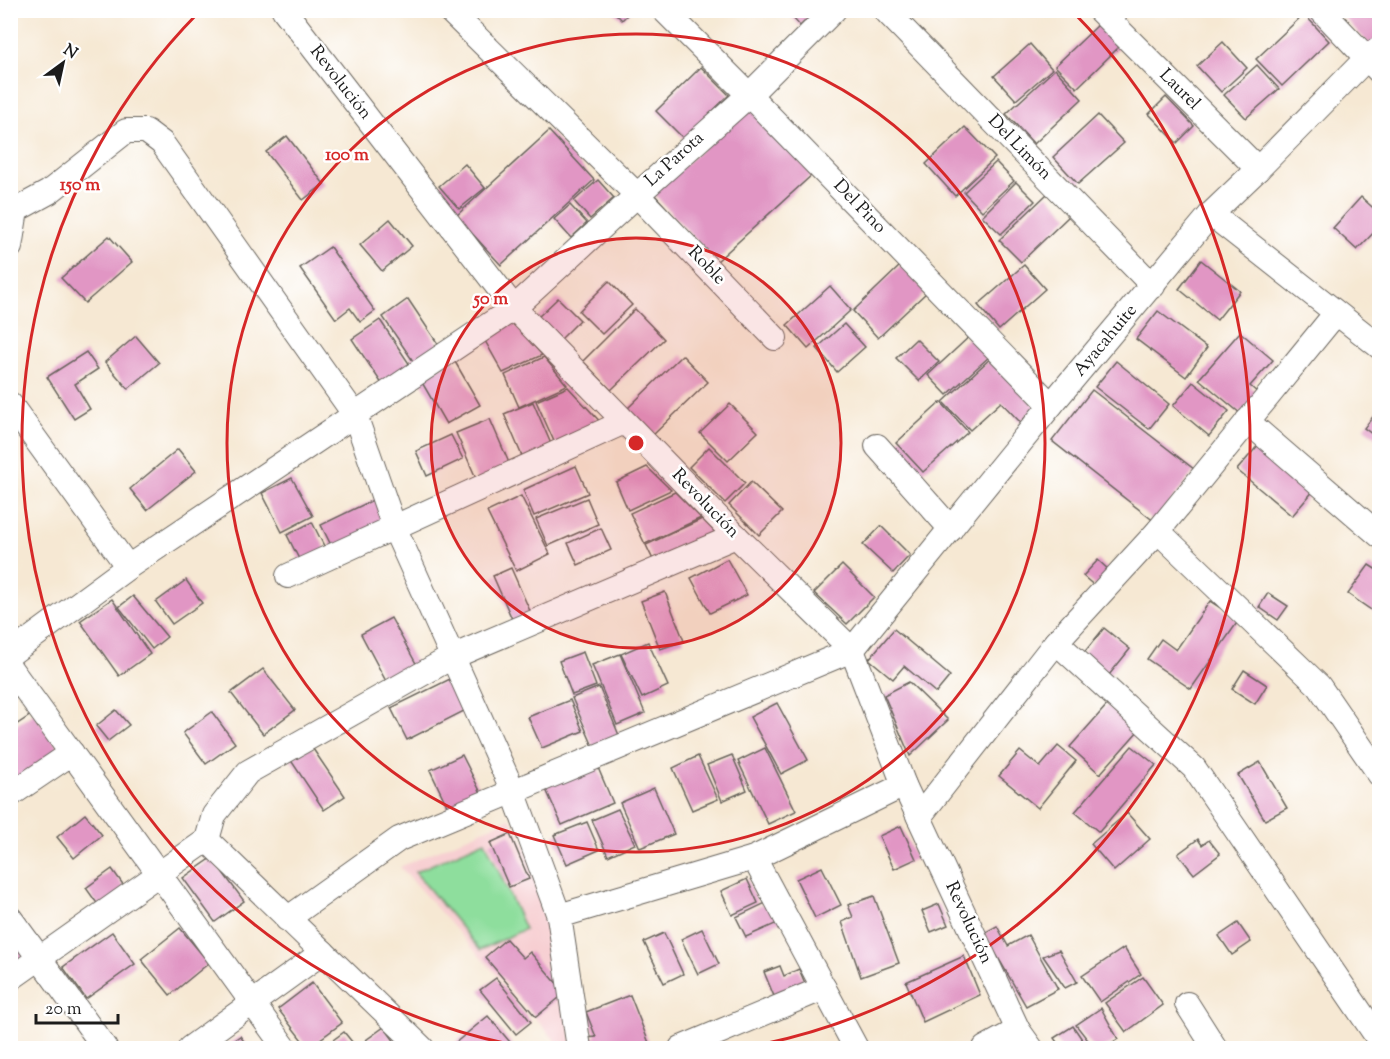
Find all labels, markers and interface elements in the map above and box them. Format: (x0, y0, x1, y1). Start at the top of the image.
north arrow (33, 33, 93, 93)
text: N (58, 39, 82, 66)
street label: Revolución (303, 40, 378, 126)
street label: Laurel (1152, 63, 1206, 117)
street label: Del Limón (981, 109, 1057, 187)
street label: La Parota (640, 126, 710, 194)
text: 100 m (325, 143, 369, 169)
text: 150 m (60, 173, 100, 199)
street label: Del Pino (826, 174, 892, 240)
street label: Roble (681, 241, 731, 291)
text: 50 m (472, 287, 508, 313)
street label: Ayacahuite (1068, 299, 1144, 383)
centre of rings (626, 433, 646, 453)
street label: Revolución (665, 463, 745, 545)
street label: Revolución (938, 878, 999, 969)
scale bar (36, 987, 118, 1025)
text: 20 m (45, 997, 82, 1023)

